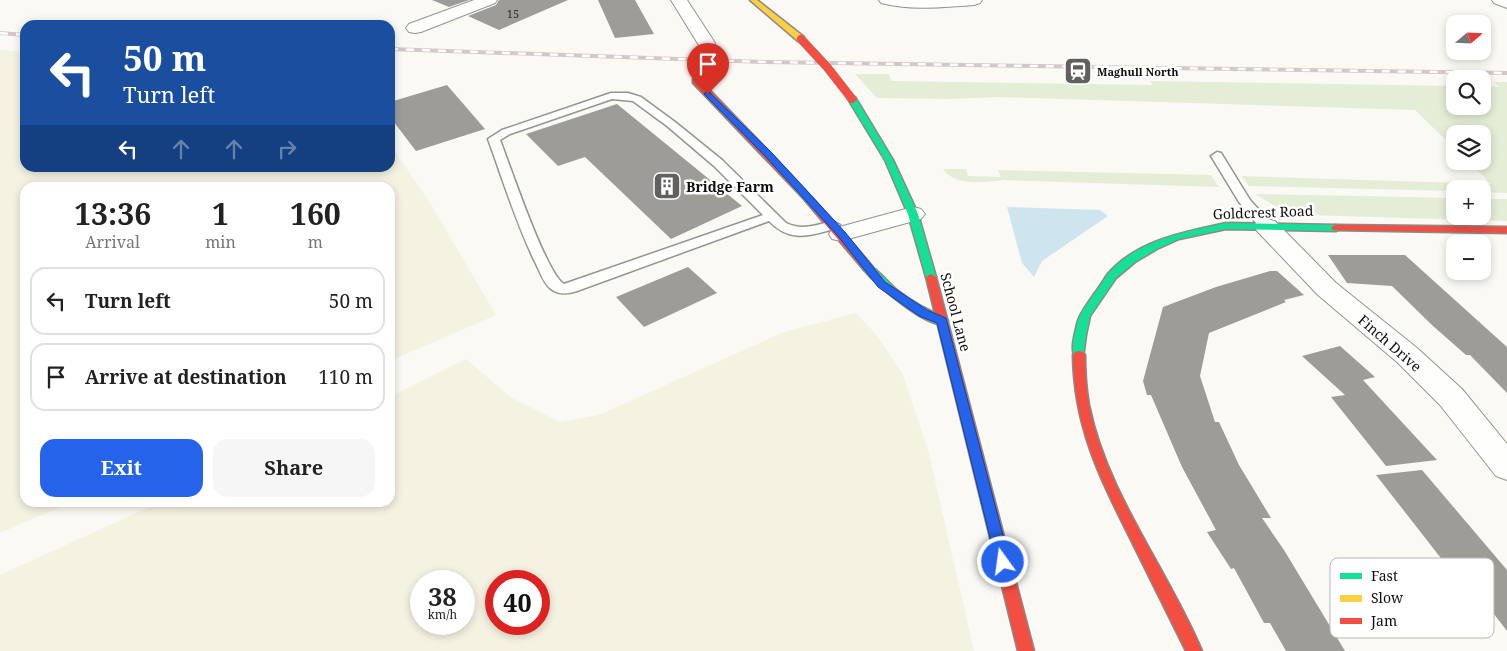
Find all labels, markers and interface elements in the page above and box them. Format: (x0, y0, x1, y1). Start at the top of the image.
house number: 15 (507, 6, 519, 21)
north arrow (1446, 15, 1491, 60)
map controls (1446, 15, 1491, 280)
text: 50 m (123, 34, 206, 81)
icon: left (40, 40, 105, 105)
pin (687, 43, 729, 94)
icon: arrive (694, 50, 722, 78)
station icon: Maghull North (1063, 56, 1093, 86)
place label: Maghull North (1097, 64, 1179, 79)
button: search (1446, 70, 1491, 115)
text: Turn left (123, 79, 215, 109)
button: layers (1446, 125, 1491, 170)
icon: left (114, 135, 142, 163)
icon: ahead (167, 135, 195, 163)
icon: ahead (220, 135, 248, 163)
icon: right (273, 135, 301, 163)
building icon: Bridge Farm (652, 171, 682, 201)
place label: Bridge Farm (686, 177, 774, 196)
button: + (1446, 180, 1491, 225)
text: 13:36 (74, 193, 151, 234)
text: 1 (212, 193, 229, 234)
text: 160 (290, 193, 341, 234)
street label: Goldcrest Road (1212, 201, 1314, 223)
text: Arrival (85, 231, 140, 253)
text: min (205, 231, 236, 253)
text: m (308, 231, 323, 253)
button: − (1446, 235, 1491, 280)
street label: School Lane (936, 271, 976, 353)
icon: left (42, 287, 70, 315)
text: Turn left (85, 288, 171, 314)
text: 50 m (329, 288, 373, 314)
street label: Finch Drive (1354, 310, 1426, 376)
icon: arrive (42, 363, 70, 391)
text: Arrive at destination (85, 364, 287, 390)
text: 110 m (318, 364, 373, 390)
button: Exit (40, 439, 203, 497)
button: Share (213, 439, 375, 497)
position arrow (976, 535, 1028, 587)
legend (1330, 558, 1494, 638)
text: Fast (1371, 566, 1398, 585)
speed limit sign: 40 (485, 570, 550, 635)
text: 38 (428, 579, 457, 613)
text: Slow (1371, 588, 1404, 607)
text: km/h (428, 606, 457, 623)
text: Jam (1370, 611, 1397, 630)

